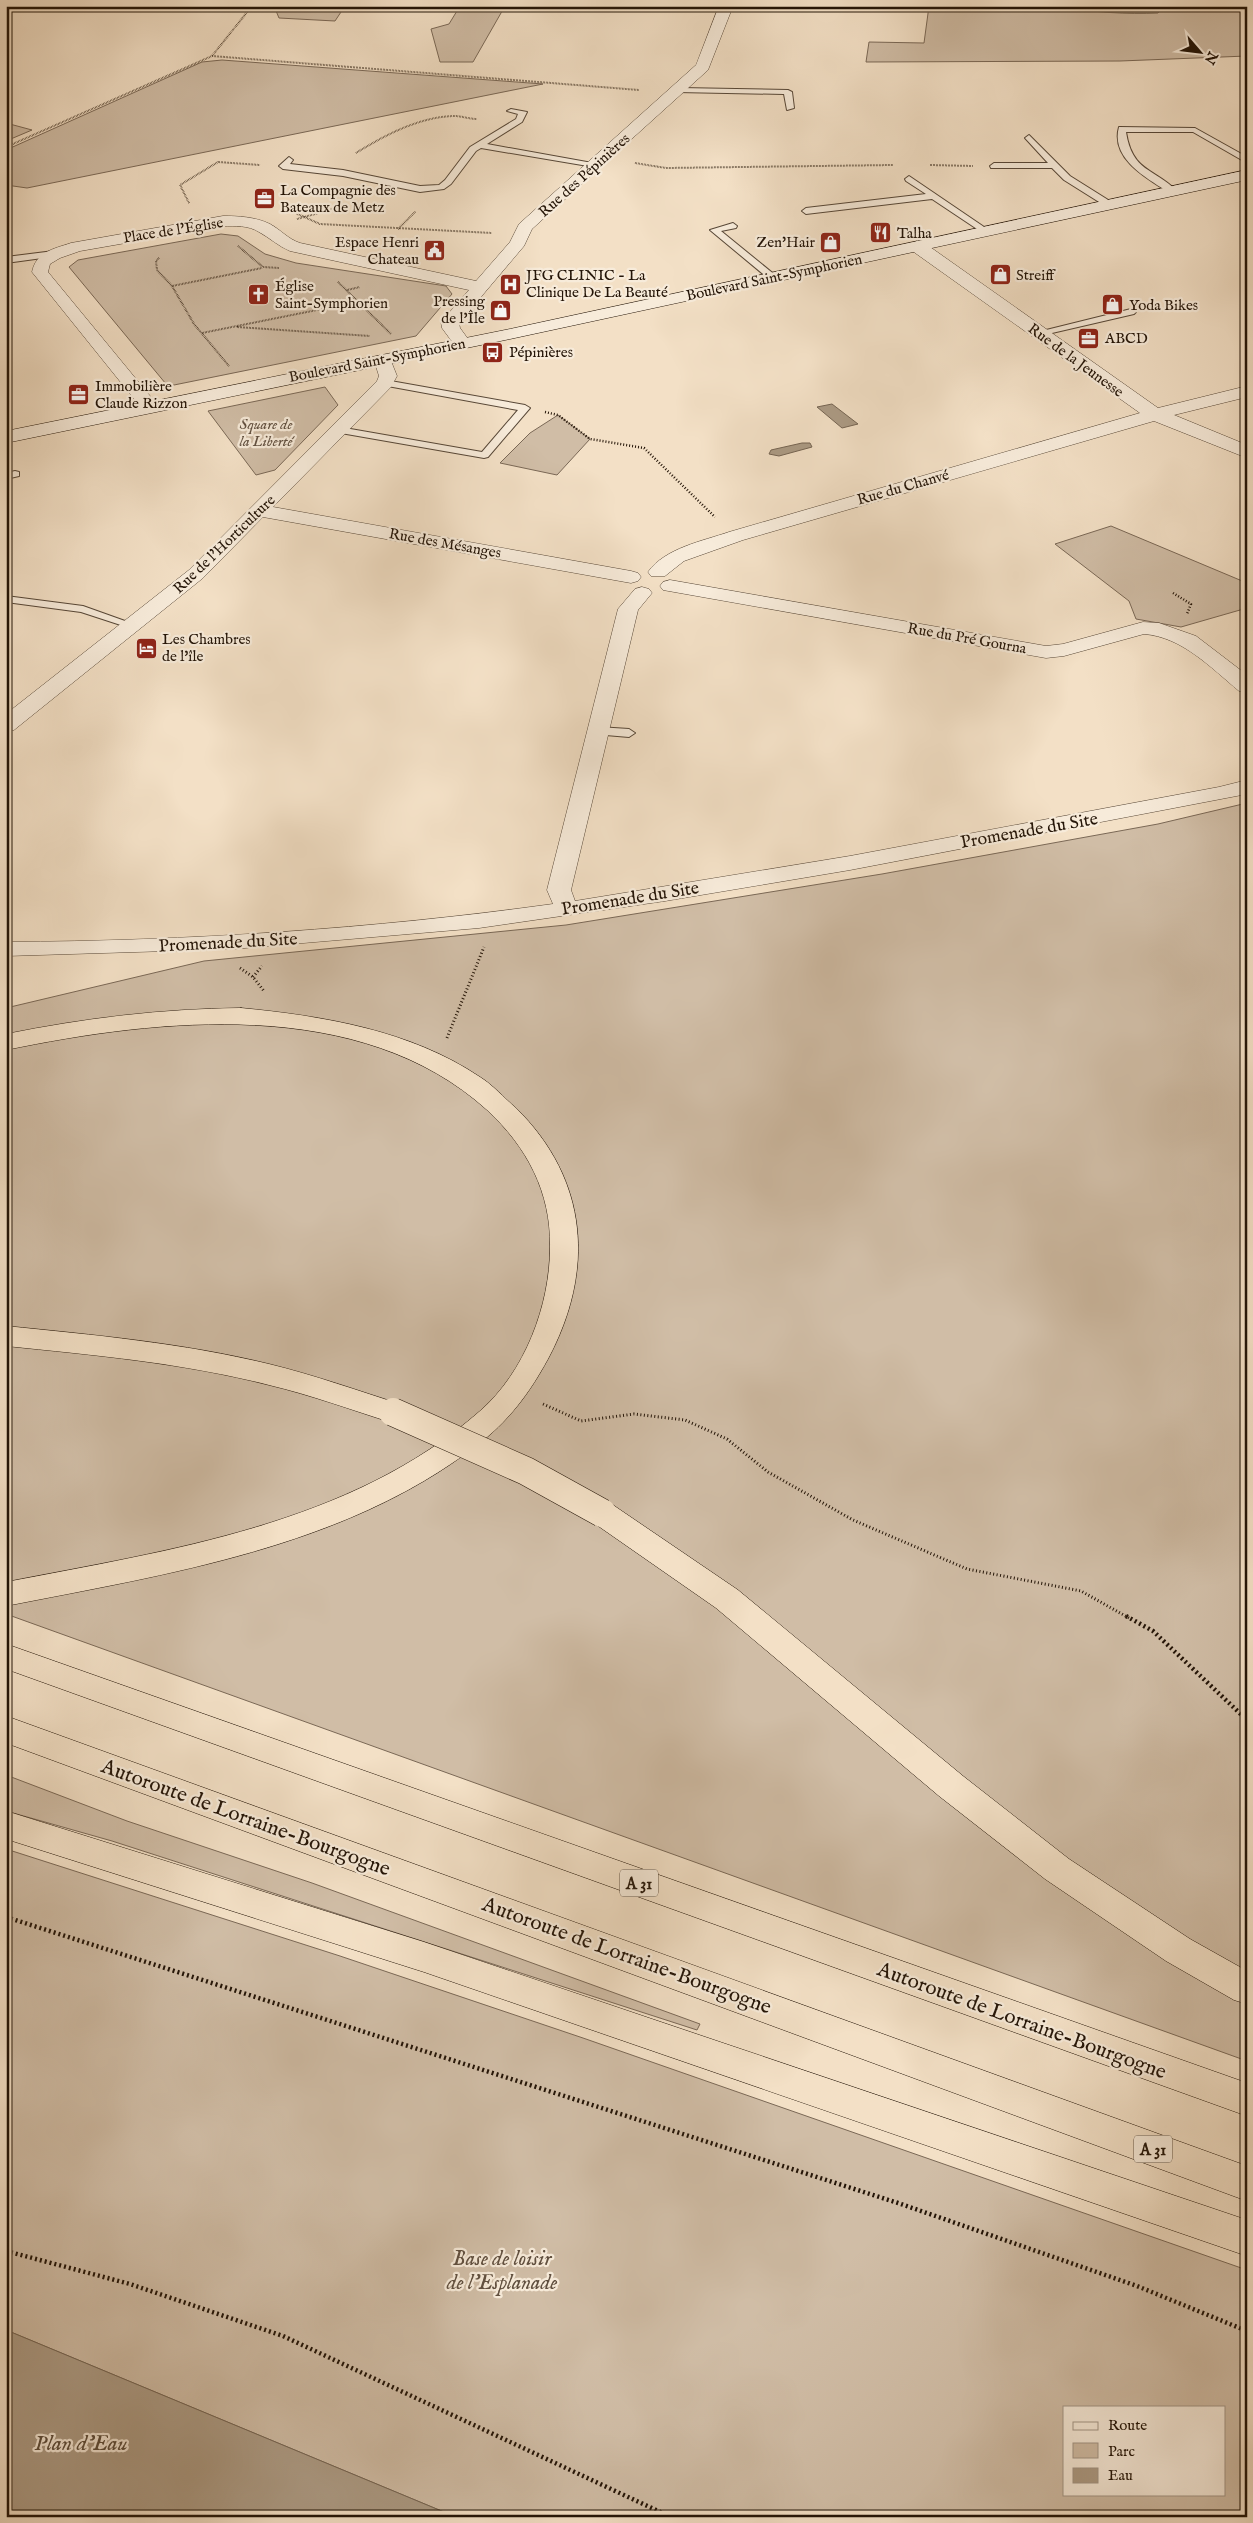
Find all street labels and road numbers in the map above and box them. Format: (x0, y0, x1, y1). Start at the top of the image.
street label: Rue des Pépinières (535, 129, 634, 221)
street label: Place de l'Église (122, 213, 225, 248)
street label: Boulevard Saint-Symphorien (684, 250, 864, 305)
street label: Rue de la Jeunesse (1024, 319, 1128, 402)
street label: Boulevard Saint-Symphorien (287, 334, 467, 387)
street label: Rue du Chanvé (855, 465, 951, 510)
street label: Rue de l'Horticulture (169, 491, 279, 598)
street label: Rue des Mésanges (387, 524, 503, 563)
street label: Rue du Pré Gourna (906, 619, 1028, 658)
street label: Promenade du Site (959, 808, 1100, 855)
street label: Promenade du Site (560, 877, 701, 922)
street label: Promenade du Site (158, 928, 298, 959)
street label: Autoroute de Lorraine-Bourgogne (96, 1753, 394, 1884)
road number: A 31 (620, 1870, 658, 1896)
street label: Autoroute de Lorraine-Bourgogne (477, 1891, 775, 2022)
street label: Autoroute de Lorraine-Bourgogne (872, 1956, 1170, 2087)
road number: A 31 (1134, 2136, 1172, 2162)

